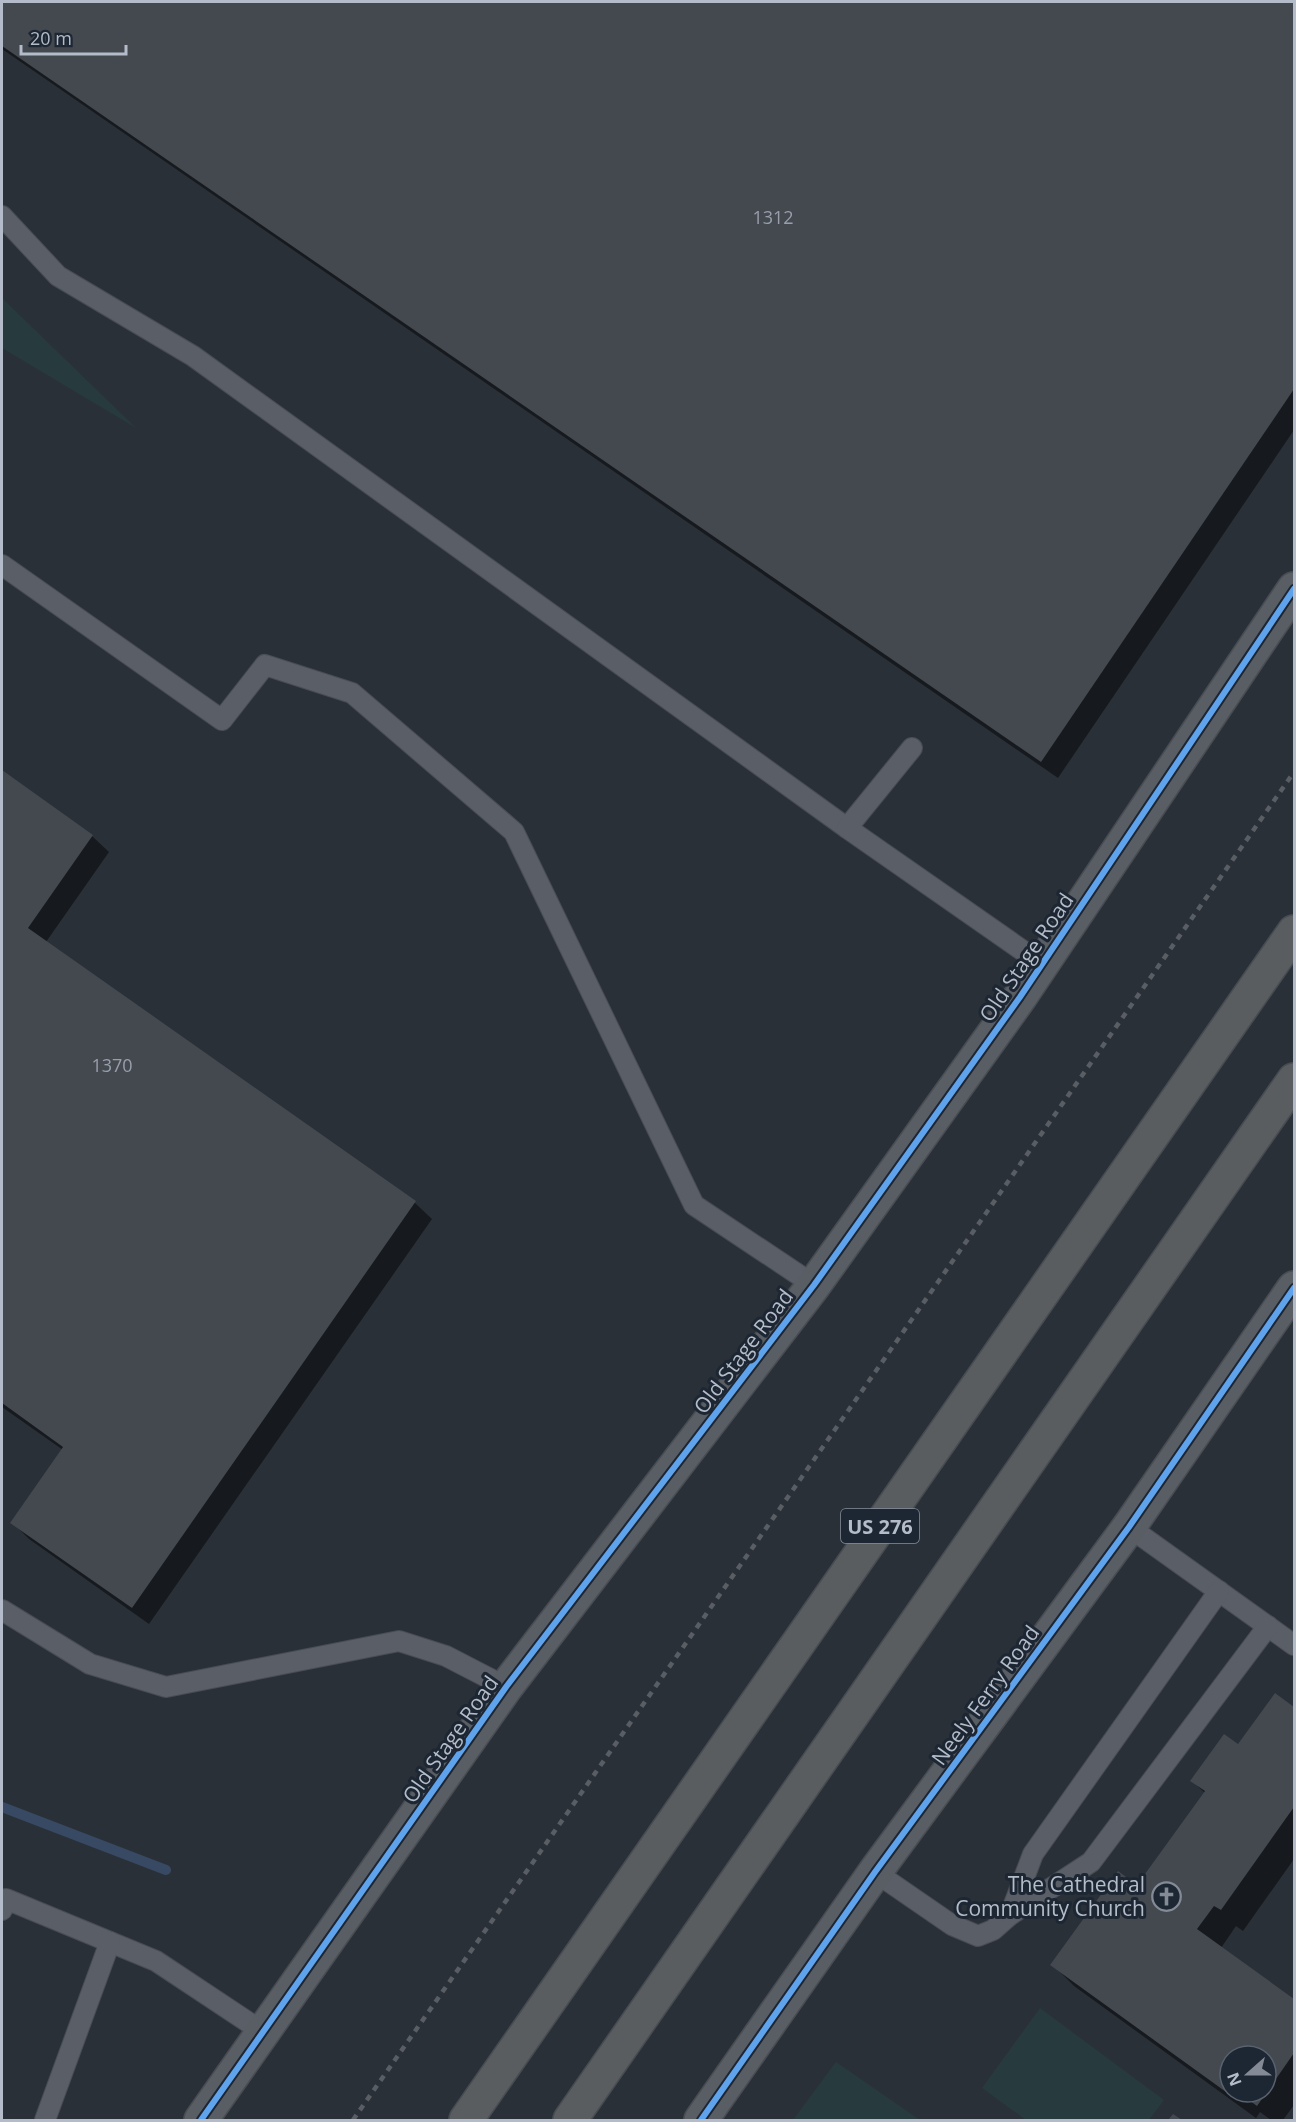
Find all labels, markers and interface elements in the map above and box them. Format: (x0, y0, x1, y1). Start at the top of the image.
scale bar (21, 18, 126, 56)
text: 20 m (30, 26, 72, 50)
house number: 1312 (752, 205, 794, 229)
street label: Old Stage Road (973, 887, 1079, 1027)
house number: 1370 (91, 1053, 133, 1077)
street label: Old Stage Road (687, 1283, 799, 1419)
road number: US 276 (841, 1509, 919, 1543)
street label: Neely Ferry Road (925, 1619, 1045, 1771)
street label: Old Stage Road (396, 1670, 504, 1808)
place label: The Cathedral Community Church (955, 1870, 1145, 1922)
church icon: The Cathedral Community Church (1150, 1880, 1182, 1912)
north arrow (1218, 2044, 1278, 2104)
text: N (1221, 2069, 1247, 2089)

